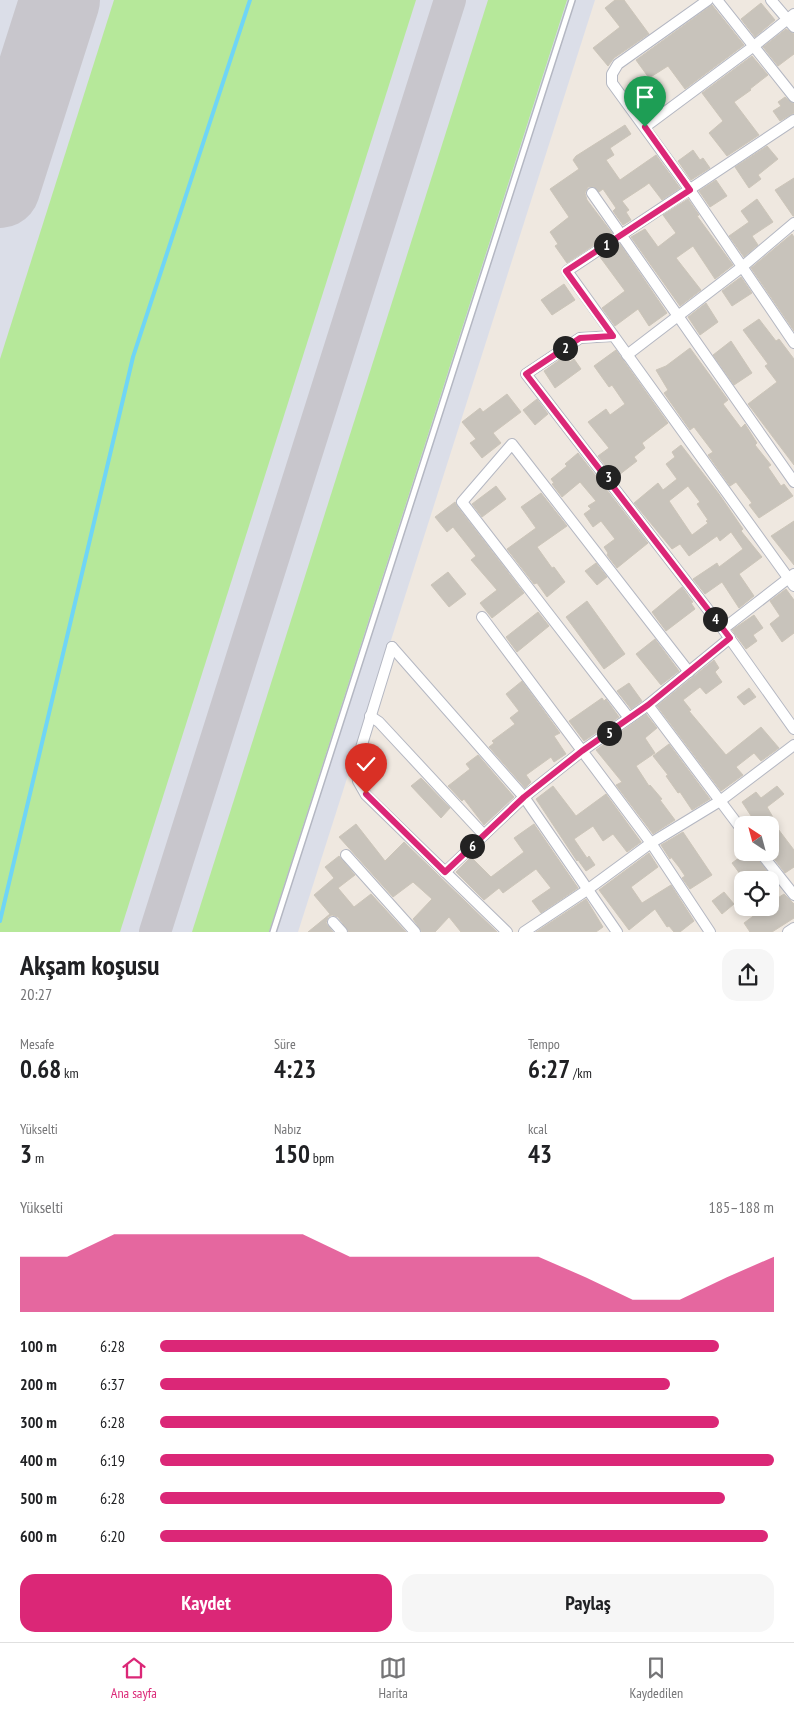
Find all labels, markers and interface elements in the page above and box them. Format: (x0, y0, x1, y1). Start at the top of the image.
pin (624, 76, 666, 127)
icon: arrive (631, 83, 659, 111)
pin: 1 (594, 232, 618, 258)
text: 1 (603, 236, 610, 254)
pin: 2 (552, 336, 578, 360)
text: 2 (562, 339, 569, 357)
pin: 3 (596, 464, 620, 490)
text: 3 (605, 468, 612, 486)
pin: 4 (702, 606, 728, 632)
text: 4 (712, 610, 719, 628)
pin: 5 (596, 720, 622, 746)
text: 5 (606, 724, 613, 742)
pin (345, 743, 387, 794)
icon: check (352, 750, 380, 778)
north arrow (734, 816, 779, 861)
map controls (734, 816, 779, 916)
pin: 6 (460, 834, 484, 858)
text: 6 (469, 837, 476, 855)
button: locate (734, 871, 779, 916)
text: Akşam koşusu (20, 946, 160, 983)
button: share (722, 949, 774, 1001)
text: 20:27 (20, 984, 52, 1004)
text: Mesafe (20, 1035, 54, 1053)
text: Süre (274, 1035, 296, 1053)
text: Tempo (528, 1035, 560, 1053)
text: 0.68 (20, 1053, 61, 1085)
text: 4:23 (274, 1053, 316, 1085)
text: 6:27 (528, 1053, 570, 1085)
text: km (61, 1064, 79, 1082)
text: /km (570, 1064, 592, 1082)
text: Yükselti (20, 1120, 58, 1138)
text: Nabız (274, 1120, 301, 1138)
text: kcal (528, 1120, 547, 1138)
text: 3 (20, 1138, 32, 1170)
text: 150 (274, 1138, 310, 1170)
text: 43 (528, 1138, 552, 1170)
text: m (32, 1149, 44, 1167)
text: bpm (310, 1149, 334, 1167)
text: Yükselti (20, 1197, 63, 1217)
text: 185–188 m (709, 1197, 774, 1217)
text: 100 m (20, 1336, 57, 1356)
text: 6:28 (100, 1336, 125, 1356)
text: 200 m (20, 1374, 57, 1394)
text: 6:37 (100, 1374, 125, 1394)
text: 300 m (20, 1412, 57, 1432)
text: 6:28 (100, 1412, 125, 1432)
text: 400 m (20, 1450, 57, 1470)
text: 6:19 (100, 1450, 125, 1470)
text: 500 m (20, 1488, 57, 1508)
text: 6:28 (100, 1488, 125, 1508)
text: 600 m (20, 1526, 57, 1546)
text: 6:20 (100, 1526, 125, 1546)
button: Kaydet (20, 1574, 392, 1632)
button: Paylaş (402, 1574, 774, 1632)
tab: Ana sayfa (111, 1654, 157, 1702)
tab: Harita (379, 1654, 408, 1702)
tab: Kaydedilen (630, 1654, 683, 1702)

